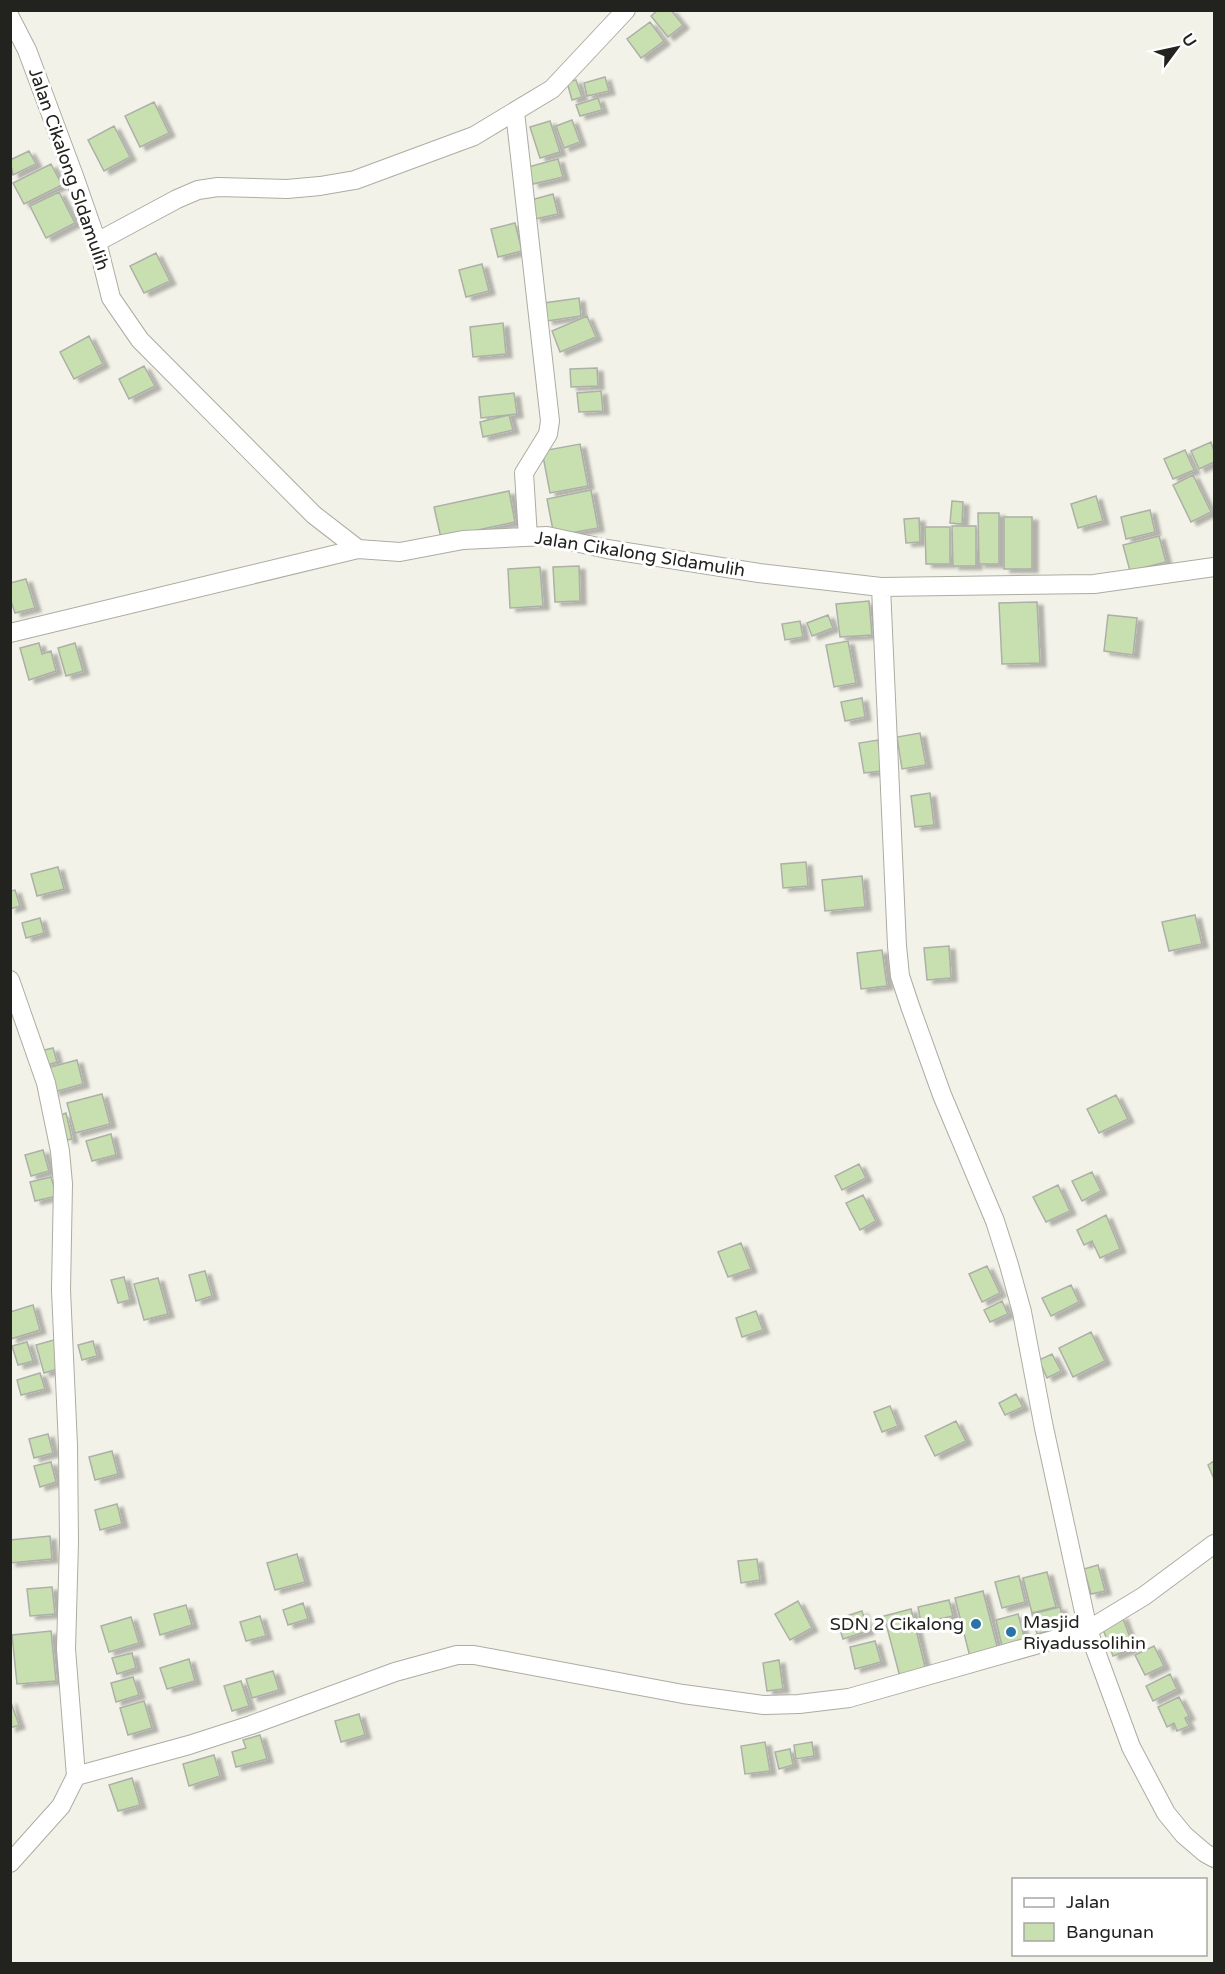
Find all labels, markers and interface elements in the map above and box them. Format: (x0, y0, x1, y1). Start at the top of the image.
north arrow (1147, 18, 1207, 78)
text: U (1177, 30, 1200, 51)
street label: Jalan Cikalong SIdamulih (24, 65, 114, 273)
street label: Jalan Cikalong SIdamulih (533, 526, 747, 582)
place label: Masjid Riyadussolihin (1023, 1611, 1146, 1654)
place label: SDN 2 Cikalong (830, 1613, 964, 1635)
marker: SDN 2 Cikalong (969, 1617, 983, 1631)
marker: Masjid Riyadussolihin (1004, 1625, 1018, 1639)
legend (1012, 1878, 1207, 1956)
text: Jalan (1066, 1891, 1110, 1913)
text: Bangunan (1066, 1921, 1154, 1943)

